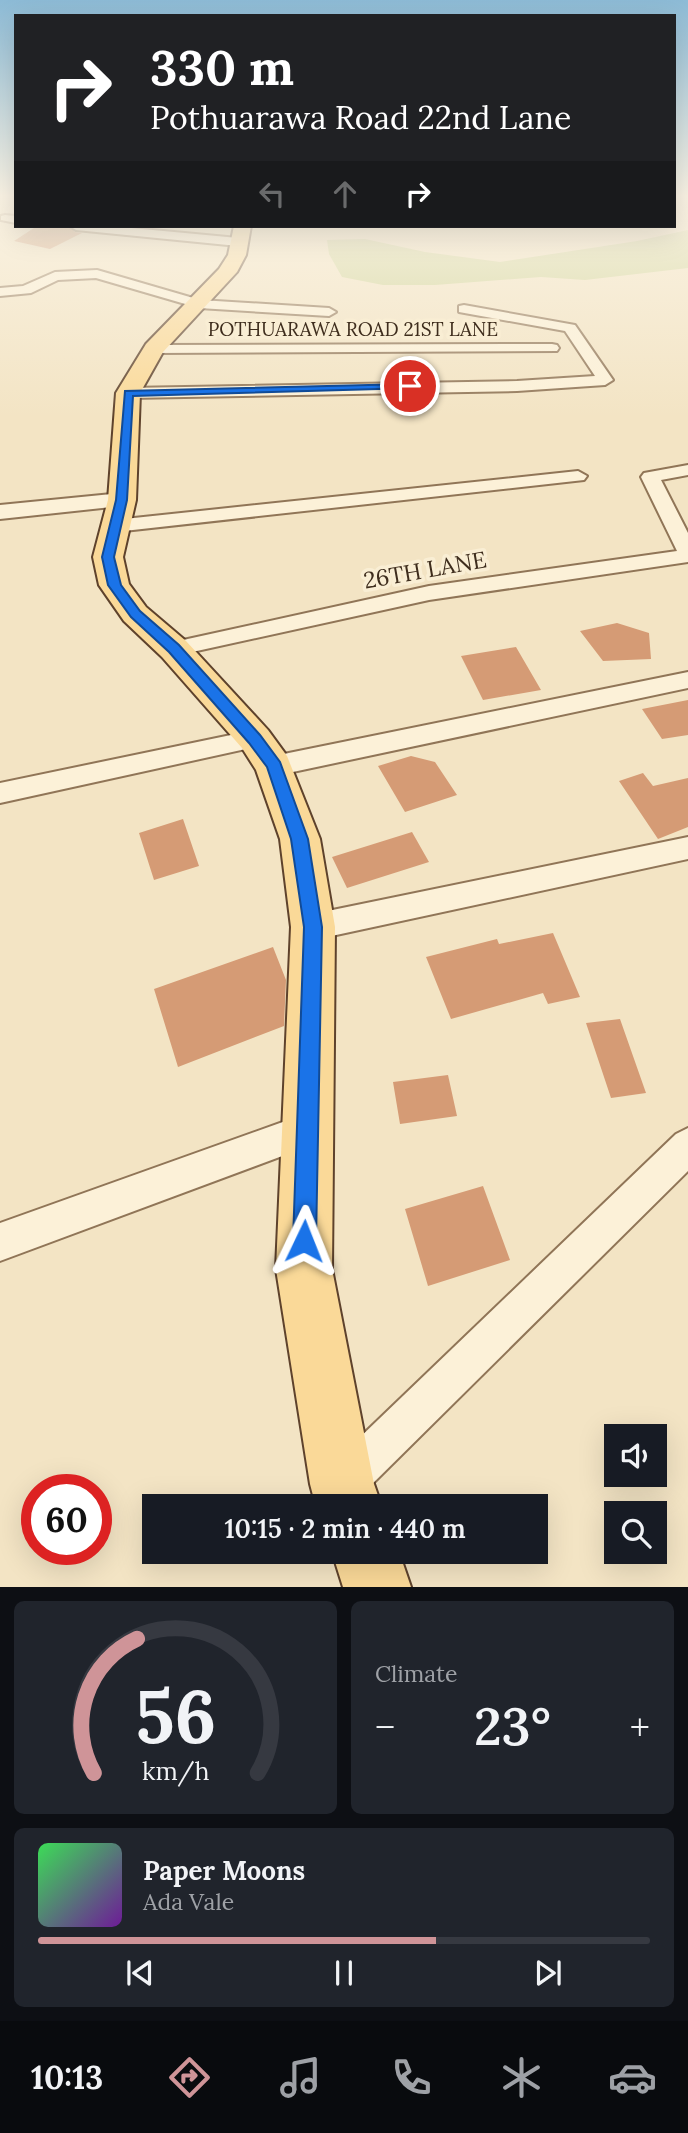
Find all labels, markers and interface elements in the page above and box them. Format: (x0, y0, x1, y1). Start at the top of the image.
text: 330 m (150, 36, 294, 98)
icon: right (35, 42, 126, 133)
text: Pothuarawa Road 22nd Lane (150, 97, 571, 138)
icon: left (253, 175, 291, 213)
icon: ahead (326, 175, 364, 213)
icon: right (399, 175, 437, 213)
street label: POTHUARAWA ROAD 21ST LANE (208, 317, 498, 341)
pin (380, 356, 440, 416)
icon: arrive (391, 367, 429, 405)
street label: 26TH LANE (361, 544, 489, 595)
position arrow (267, 1204, 341, 1278)
map controls (604, 1424, 667, 1564)
button: sound (604, 1424, 667, 1487)
speed limit sign: 60 (21, 1474, 112, 1565)
button: search (604, 1501, 667, 1564)
text: 10:15 · 2 min · 440 m (224, 1512, 466, 1545)
text: Climate (375, 1659, 457, 1688)
text: 56 (135, 1671, 216, 1764)
text: 23° (474, 1693, 551, 1759)
text: − (375, 1703, 395, 1751)
text: + (630, 1703, 650, 1751)
text: km/h (142, 1755, 209, 1787)
text: Paper Moons (143, 1854, 305, 1887)
text: Ada Vale (143, 1887, 234, 1916)
icon: previous (121, 1954, 159, 1992)
icon: pause (325, 1954, 363, 1992)
icon: next (529, 1954, 567, 1992)
icon: directions (165, 2053, 214, 2102)
icon: music (276, 2053, 325, 2102)
icon: phone (387, 2053, 436, 2102)
icon: climate (497, 2053, 546, 2102)
icon: car (608, 2053, 657, 2102)
text: 10:13 (31, 2057, 103, 2098)

